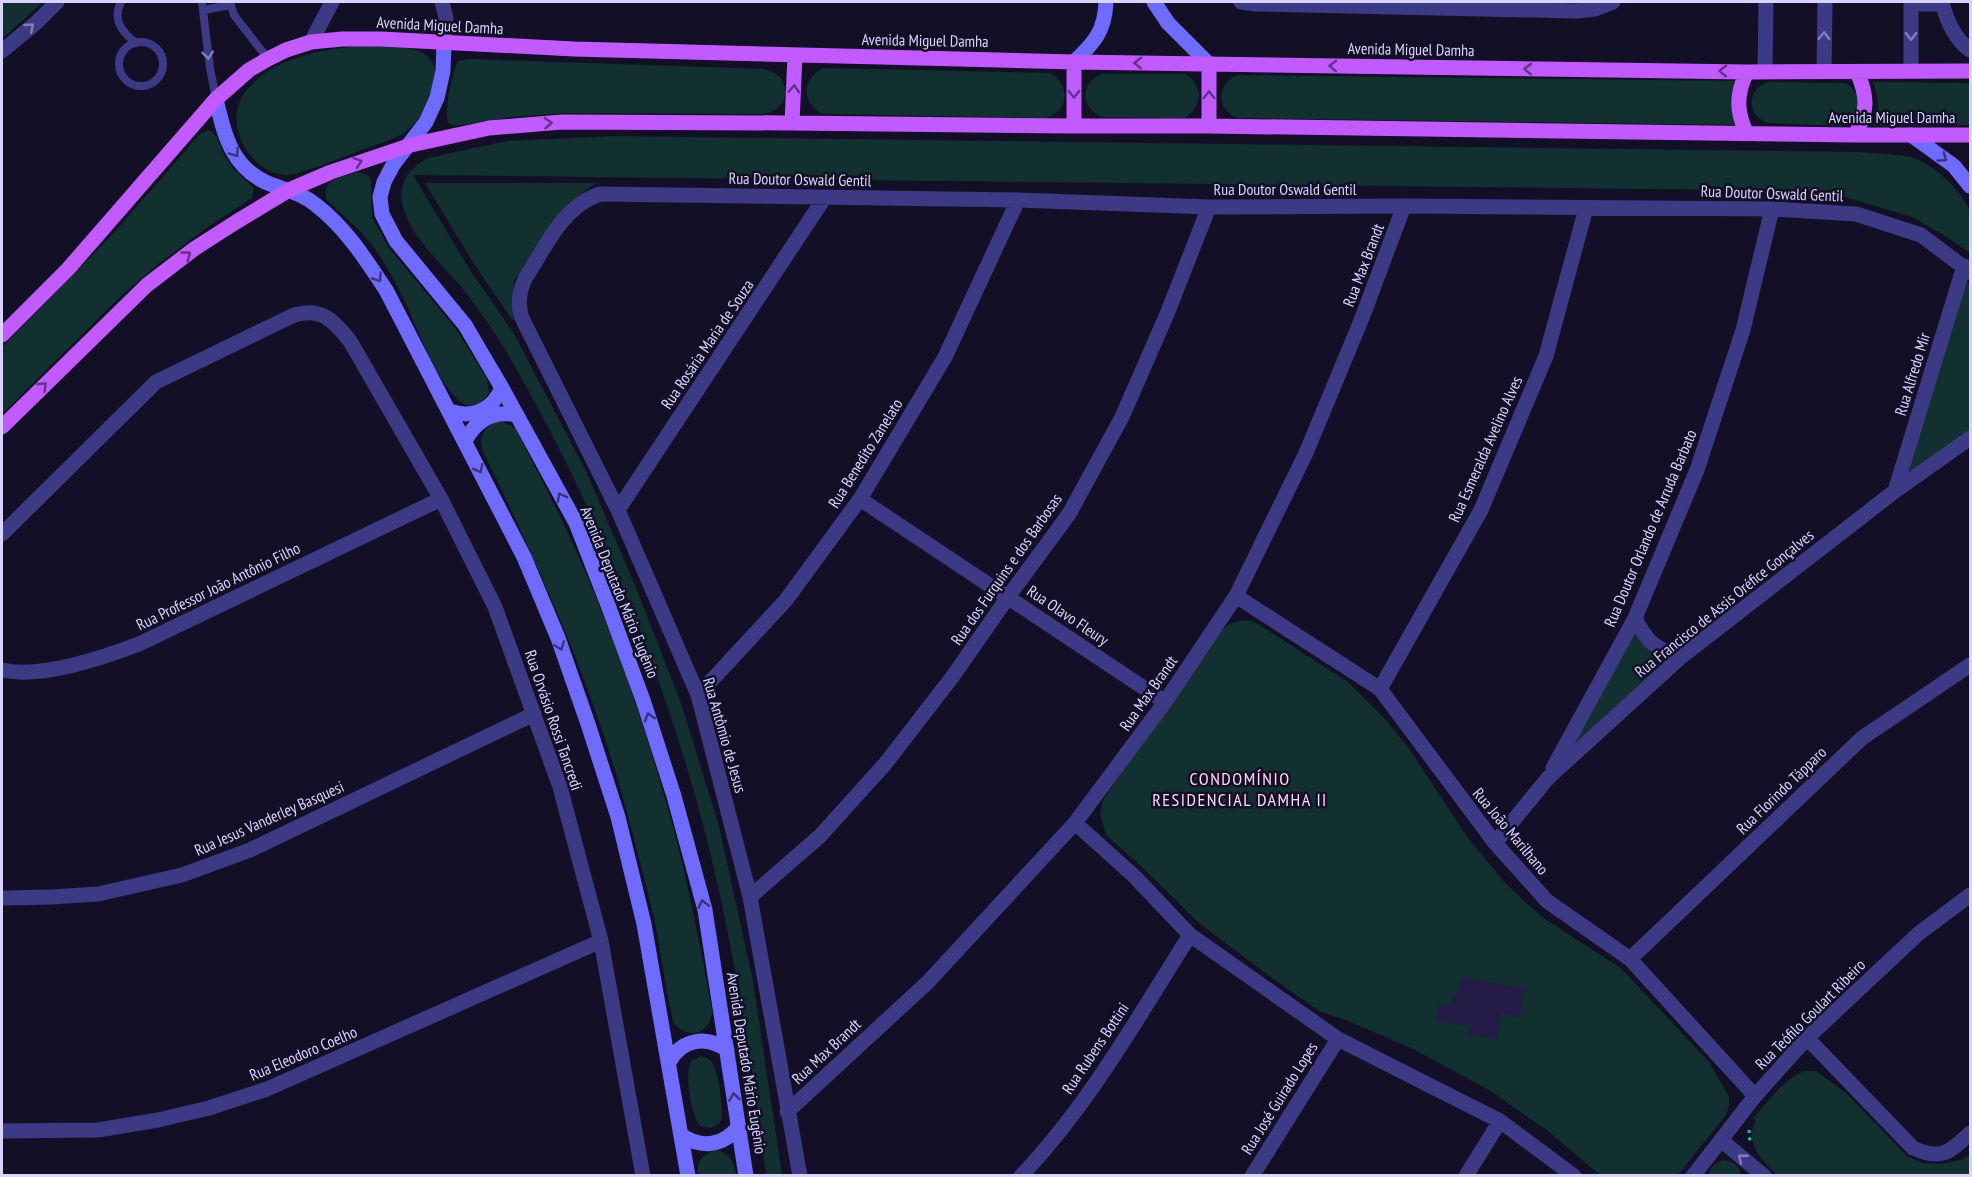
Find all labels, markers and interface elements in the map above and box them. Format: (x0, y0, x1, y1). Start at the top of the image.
street label: Avenida Miguel Damha (376, 12, 504, 38)
one-way arrow (23, 23, 34, 34)
street label: Avenida Miguel Damha (861, 29, 989, 51)
one-way arrow (1818, 32, 1830, 41)
one-way arrow (1905, 32, 1917, 41)
street label: Avenida Miguel Damha (1347, 38, 1475, 60)
one-way arrow (201, 50, 214, 59)
one-way arrow (1134, 57, 1143, 69)
one-way arrow (1329, 60, 1338, 72)
one-way arrow (1524, 62, 1533, 75)
one-way arrow (1719, 65, 1728, 77)
one-way arrow (787, 85, 800, 94)
one-way arrow (1068, 90, 1080, 99)
one-way arrow (1203, 90, 1215, 99)
street label: Avenida Miguel Damha (1828, 107, 1956, 127)
one-way arrow (544, 117, 553, 130)
one-way arrow (227, 147, 238, 158)
one-way arrow (1937, 151, 1948, 162)
one-way arrow (352, 157, 363, 170)
street label: Rua Doutor Oswald Gentil (728, 168, 872, 190)
street label: Rua Doutor Oswald Gentil (1214, 179, 1357, 199)
street label: Rua Doutor Oswald Gentil (1700, 181, 1844, 205)
street label: Rua Max Brandt (1338, 220, 1388, 309)
one-way arrow (181, 251, 192, 262)
one-way arrow (371, 271, 382, 282)
street label: Rua Rosária Maria de Souza (656, 275, 758, 413)
street label: Rua Alfredo Mir (1890, 330, 1934, 418)
street label: Rua Esmeralda Avelino Alves (1444, 373, 1526, 525)
one-way arrow (36, 382, 47, 393)
street label: Rua Benedito Zanelato (823, 395, 907, 511)
street label: Rua Doutor Orlando de Arruda Barbato (1599, 426, 1701, 630)
one-way arrow (472, 462, 483, 473)
street label: Rua dos Furquins e dos Barbosas (946, 489, 1066, 649)
one-way arrow (557, 493, 568, 503)
street label: Avenida Deputado Mário Eugênio (576, 503, 664, 681)
street label: Rua Francisco de Assis Oréfice Gonçalves (1631, 525, 1817, 681)
street label: Rua Professor João Antônio Filho (133, 538, 303, 634)
street label: Rua Olavo Fleury (1023, 580, 1113, 650)
one-way arrow (553, 640, 566, 651)
street label: Rua Orvásio Rossi Tancredi (521, 647, 587, 793)
street label: Rua Max Brandt (1115, 651, 1182, 734)
street label: Rua Antômio de Jesus (699, 675, 751, 795)
one-way arrow (643, 712, 656, 723)
street label: Rua Florindo Tápparo (1732, 742, 1830, 838)
district label: CONDOMÍNIO RESIDENCIAL DAMHA II (1152, 767, 1328, 811)
street label: Rua Jesus Vanderley Basquesi (191, 776, 347, 860)
street label: Rua João Marilhano (1469, 783, 1553, 879)
one-way arrow (697, 900, 710, 910)
street label: Rua Teófilo Goulart Ribeiro (1751, 955, 1869, 1073)
street label: Avenida Deputado Mário Eugênio (723, 971, 771, 1155)
street label: Rua Rubens Bottini (1057, 999, 1133, 1097)
street label: Rua Max Brandt (787, 1014, 865, 1088)
street label: Rua Eleodoro Coelho (246, 1021, 360, 1085)
street label: Rua José Guirado Lopes (1236, 1038, 1322, 1158)
one-way arrow (729, 1092, 741, 1102)
one-way arrow (1738, 1154, 1749, 1165)

